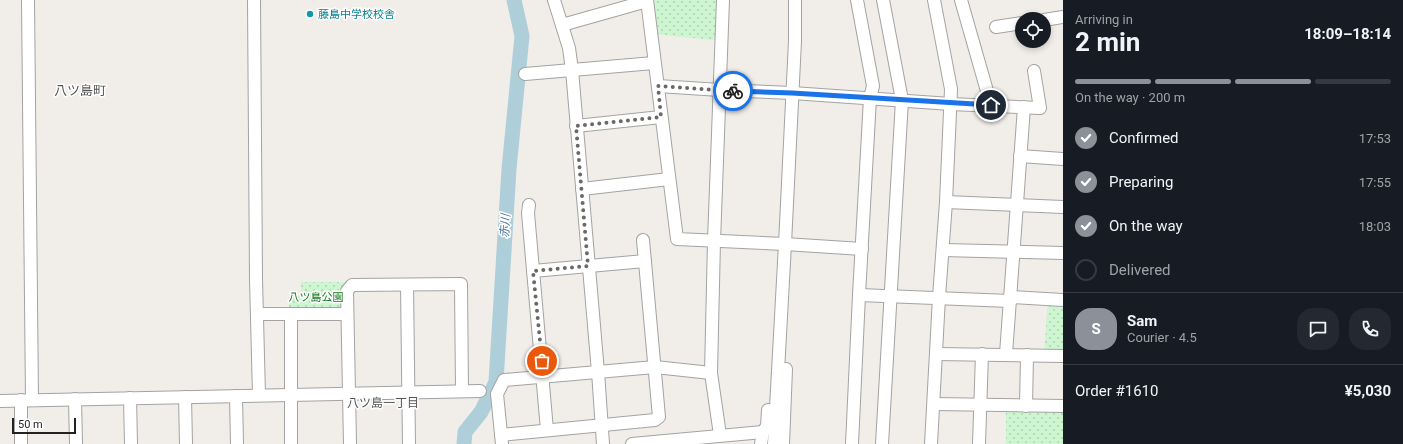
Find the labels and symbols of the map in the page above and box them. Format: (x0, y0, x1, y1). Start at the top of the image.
place label: 藤島中学校校舎 (318, 8, 395, 21)
marker: 藤島中学校校舎 (305, 9, 315, 19)
courier (713, 71, 753, 111)
district label: 八ツ島町 (54, 83, 106, 98)
pin (974, 88, 1008, 122)
water label: 赤川 (497, 212, 513, 238)
park label: 八ツ島公園 (289, 291, 344, 304)
pin (525, 344, 559, 378)
district label: 八ツ島一丁目 (347, 396, 419, 410)
scale bar (12, 416, 76, 435)

